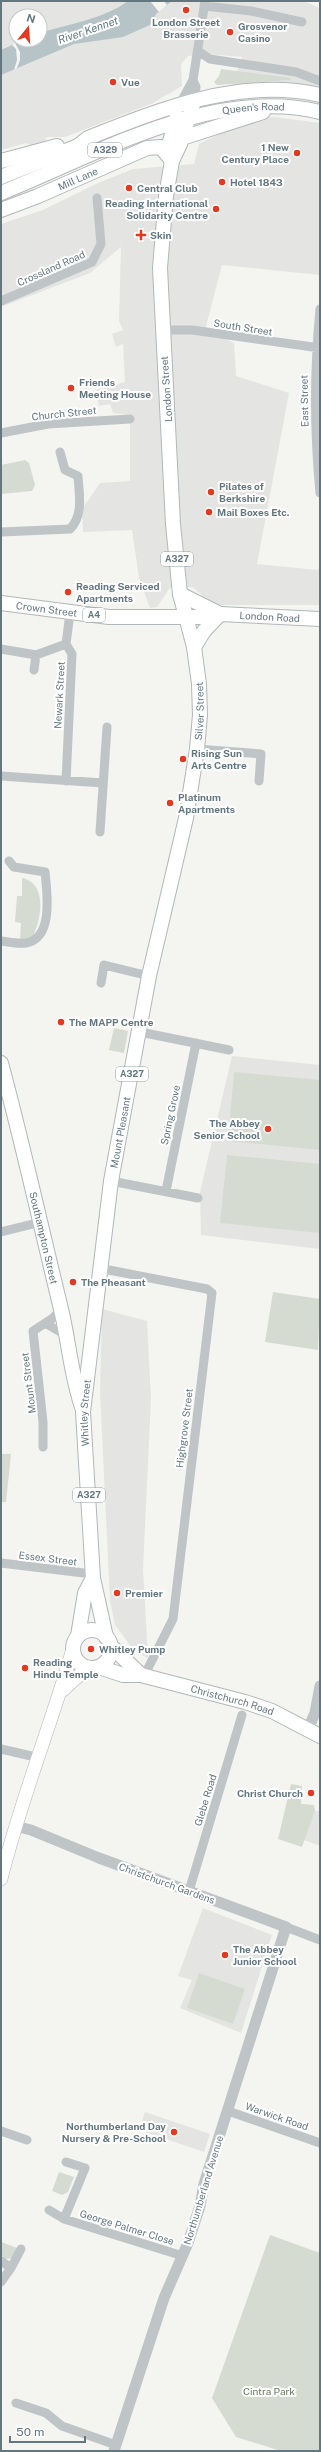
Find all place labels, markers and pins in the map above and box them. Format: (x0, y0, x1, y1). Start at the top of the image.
marker: London Street Brasserie (181, 5, 191, 15)
place label: London Street Brasserie (152, 16, 220, 40)
place label: Grosvenor Casino (238, 20, 287, 44)
marker: Grosvenor Casino (225, 27, 235, 37)
place label: Vue (121, 76, 140, 88)
marker: Vue (108, 77, 118, 87)
place label: 1 New Century Place (221, 141, 289, 165)
marker: 1 New Century Place (292, 148, 302, 158)
place label: Hotel 1843 (230, 176, 283, 188)
marker: Hotel 1843 (217, 177, 227, 187)
place label: Central Club (137, 182, 198, 194)
marker: Central Club (124, 183, 134, 193)
place label: Reading International Solidarity Centre (105, 197, 208, 221)
marker: Reading International Solidarity Centre (211, 204, 221, 214)
marker: Skin (135, 229, 147, 241)
place label: Skin (150, 229, 171, 241)
place label: Friends Meeting House (79, 376, 151, 400)
marker: Friends Meeting House (66, 383, 76, 393)
place label: Pilates of Berkshire (219, 480, 265, 504)
marker: Pilates of Berkshire (206, 487, 216, 497)
place label: Mail Boxes Etc. (217, 506, 290, 518)
marker: Mail Boxes Etc. (204, 507, 214, 517)
place label: Reading Serviced Apartments (76, 580, 160, 604)
marker: Reading Serviced Apartments (63, 587, 73, 597)
place label: Rising Sun Arts Centre (191, 747, 247, 771)
marker: Rising Sun Arts Centre (178, 754, 188, 764)
place label: Platinum Apartments (178, 791, 235, 815)
marker: Platinum Apartments (165, 798, 175, 808)
place label: The MAPP Centre (69, 1016, 154, 1028)
marker: The MAPP Centre (56, 1017, 66, 1027)
place label: The Abbey Senior School (194, 1117, 260, 1141)
marker: The Abbey Senior School (263, 1124, 273, 1134)
place label: The Pheasant (81, 1276, 146, 1288)
marker: The Pheasant (68, 1277, 78, 1287)
place label: Premier (125, 1587, 163, 1599)
marker: Premier (112, 1588, 122, 1598)
place label: Whitley Pump (99, 1643, 165, 1655)
marker: Whitley Pump (86, 1644, 96, 1654)
place label: Reading Hindu Temple (33, 1656, 99, 1680)
marker: Reading Hindu Temple (20, 1663, 30, 1673)
place label: Christ Church (237, 1787, 303, 1799)
marker: Christ Church (306, 1788, 316, 1798)
place label: The Abbey Junior School (233, 1943, 297, 1967)
marker: The Abbey Junior School (220, 1950, 230, 1960)
place label: Northumberland Day Nursery & Pre-School (62, 2120, 166, 2144)
marker: Northumberland Day Nursery & Pre-School (169, 2127, 179, 2137)

